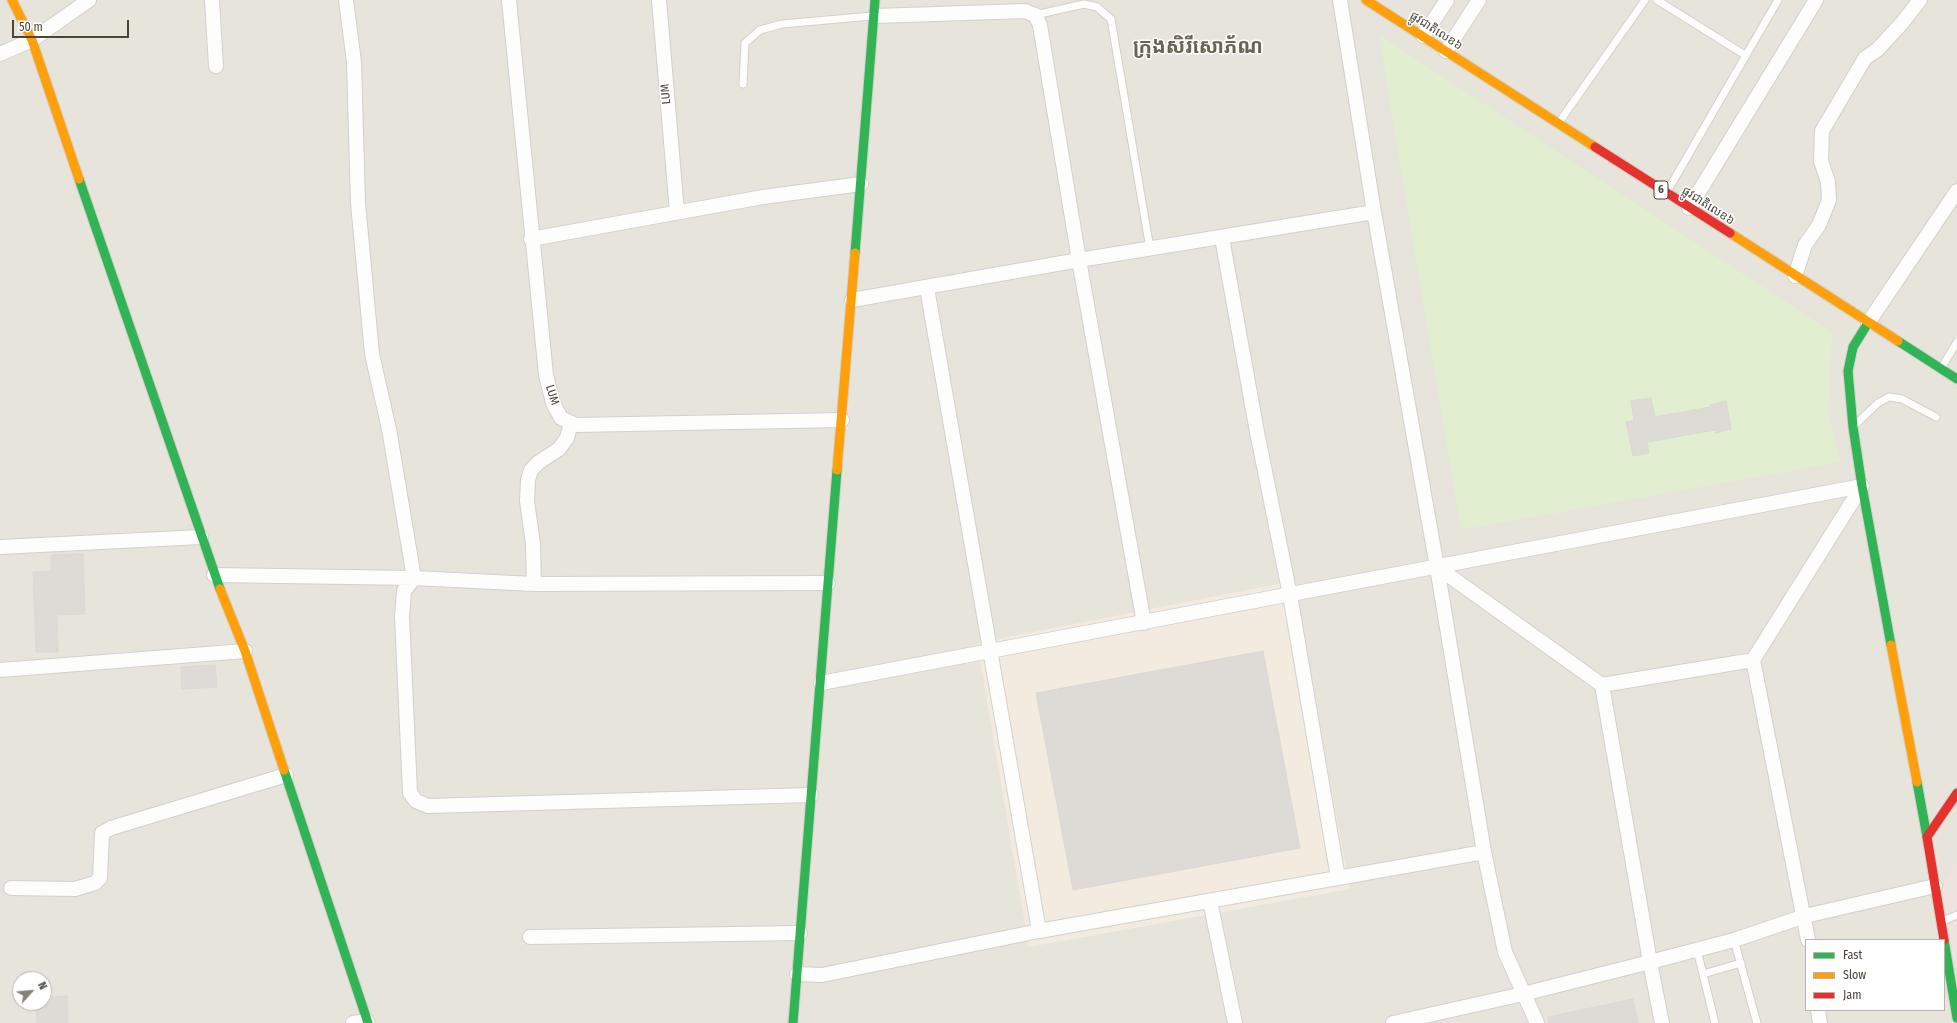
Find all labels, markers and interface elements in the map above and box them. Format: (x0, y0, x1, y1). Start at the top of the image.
street label: ផ្លូវជាតិលេខ៦ (1407, 9, 1465, 53)
scale bar (14, 12, 131, 38)
text: 50 m (19, 20, 43, 34)
district label: ក្រុងសិរីសោភ័ណ (1133, 35, 1263, 59)
street label: LUM (658, 83, 674, 105)
road number: 6 (1654, 181, 1668, 199)
street label: ផ្លូវជាតិលេខ៦ (1679, 184, 1737, 228)
street label: LUM (542, 383, 562, 407)
legend (1805, 939, 1945, 1011)
text: Fast (1843, 948, 1862, 962)
text: Slow (1843, 968, 1866, 982)
north arrow (12, 971, 52, 1011)
text: N (35, 980, 50, 992)
text: Jam (1843, 988, 1861, 1002)

